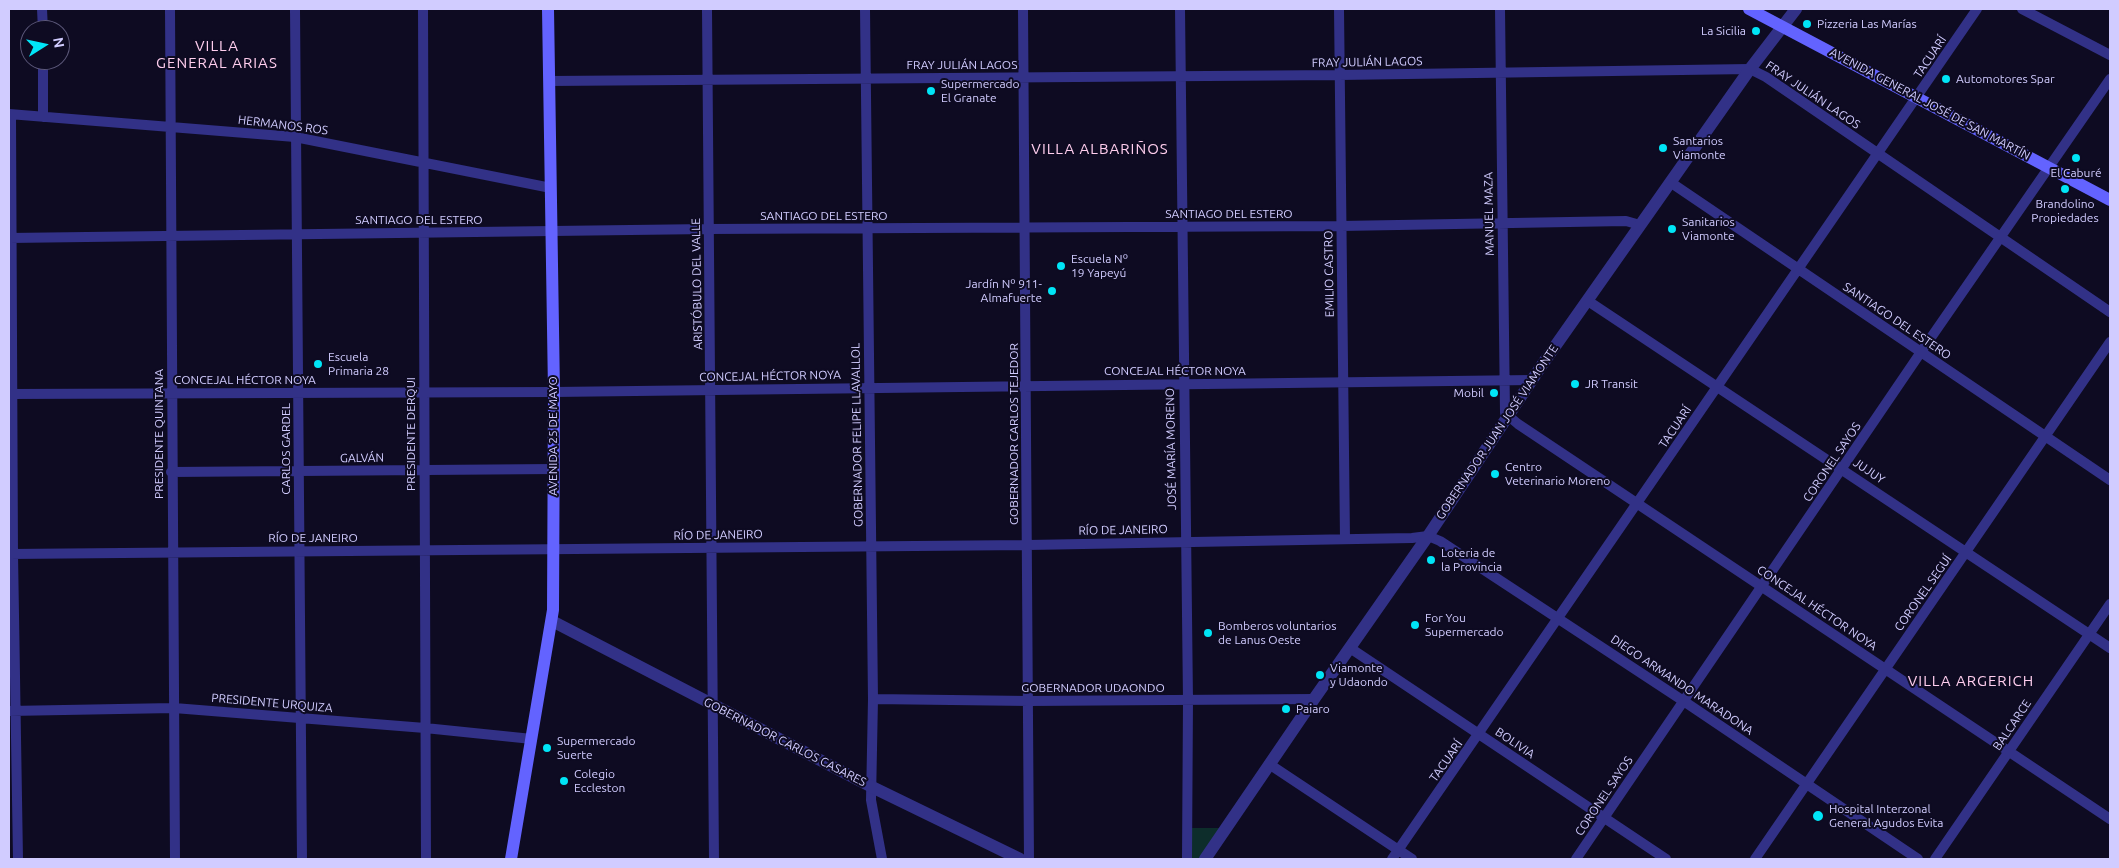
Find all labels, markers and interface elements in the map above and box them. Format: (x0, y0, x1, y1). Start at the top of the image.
place label: Pizzeria Las Marías (1817, 17, 1917, 31)
marker: Pizzeria Las Marías (1801, 18, 1813, 30)
north arrow (20, 20, 70, 70)
place label: La Sicilia (1701, 24, 1746, 38)
marker: La Sicilia (1750, 25, 1762, 37)
street label: TACUARÍ (1911, 33, 1949, 81)
text: N (50, 36, 68, 49)
district label: VILLA GENERAL ARIAS (154, 37, 280, 72)
street label: AVENIDA GENERAL JOSÉ DE SAN MARTÍN (1827, 45, 2033, 163)
street label: FRAY JULIÁN LAGOS (1311, 54, 1423, 70)
street label: FRAY JULIÁN LAGOS (907, 58, 1017, 72)
street label: FRAY JULIÁN LAGOS (1763, 58, 1863, 132)
place label: Automotores Spar (1956, 72, 2055, 86)
marker: Automotores Spar (1940, 73, 1952, 85)
place label: Supermercado El Granate (941, 77, 1020, 105)
marker: Supermercado El Granate (925, 85, 937, 97)
street label: HERMANOS ROS (237, 112, 329, 138)
place label: Santarios Viamonte (1673, 134, 1726, 162)
district label: VILLA ALBARIÑOS (1029, 140, 1171, 158)
marker: Santarios Viamonte (1657, 142, 1669, 154)
marker: El Caburé (2070, 152, 2082, 164)
place label: El Caburé (2050, 166, 2102, 180)
street label: MANUEL MAZA (1481, 172, 1497, 256)
marker: Brandolino Propiedades (2059, 183, 2071, 195)
place label: Brandolino Propiedades (2031, 197, 2099, 225)
street label: SANTIAGO DEL ESTERO (1165, 207, 1293, 221)
street label: SANTIAGO DEL ESTERO (760, 209, 888, 223)
street label: SANTIAGO DEL ESTERO (355, 213, 483, 227)
place label: Sanitarios Viamonte (1682, 215, 1735, 243)
street label: ARISTÓBULO DEL VALLE (689, 218, 705, 350)
marker: Sanitarios Viamonte (1666, 223, 1678, 235)
street label: EMILIO CASTRO (1321, 230, 1337, 318)
place label: Escuela Nº 19 Yapeyú (1071, 252, 1128, 280)
marker: Escuela Nº 19 Yapeyú (1055, 260, 1067, 272)
place label: Jardín Nº 911- Almafuerte (966, 277, 1042, 305)
street label: SANTIAGO DEL ESTERO (1840, 279, 1954, 363)
marker: Jardín Nº 911- Almafuerte (1046, 285, 1058, 297)
street label: GOBERNADOR JUAN JOSÉ VIAMONTE (1433, 342, 1561, 522)
street label: GOBERNADOR FELIPE LLAVALLOL (848, 343, 866, 527)
street label: GOBERNADOR CARLOS TEJEDOR (1007, 343, 1021, 525)
place label: Escuela Primaria 28 (328, 350, 389, 378)
marker: Escuela Primaria 28 (312, 358, 324, 370)
street label: CONCEJAL HÉCTOR NOYA (1104, 364, 1246, 378)
street label: CONCEJAL HÉCTOR NOYA (699, 368, 841, 384)
street label: PRESIDENTE QUINTANA (152, 369, 166, 499)
street label: CONCEJAL HÉCTOR NOYA (174, 373, 316, 387)
street label: AVENIDA 25 DE MAYO (546, 376, 560, 496)
street label: PRESIDENTE DERQUI (404, 377, 418, 491)
place label: JR Transit (1585, 377, 1638, 391)
marker: JR Transit (1569, 378, 1581, 390)
place label: Mobil (1453, 386, 1484, 400)
marker: Mobil (1488, 387, 1500, 399)
street label: JOSÉ MARÍA MORENO (1163, 388, 1179, 510)
street label: CARLOS GARDEL (279, 403, 293, 495)
street label: TACUARÍ (1656, 403, 1694, 451)
street label: CORONEL SAYOS (1800, 419, 1864, 505)
street label: GALVÁN (340, 450, 384, 466)
street label: JUJUY (1850, 455, 1888, 487)
place label: Centro Veterinario Moreno (1505, 460, 1610, 488)
marker: Centro Veterinario Moreno (1489, 468, 1501, 480)
street label: RÍO DE JANEIRO (1078, 522, 1168, 538)
street label: RÍO DE JANEIRO (673, 527, 763, 543)
street label: RÍO DE JANEIRO (268, 531, 358, 545)
place label: Loteria de la Provincia (1441, 546, 1502, 574)
street label: CORONEL SEGUÍ (1891, 552, 1955, 634)
marker: Loteria de la Provincia (1425, 554, 1437, 566)
street label: CONCEJAL HÉCTOR NOYA (1754, 562, 1880, 654)
place label: For You Supermercado (1425, 611, 1504, 639)
place label: Bomberos voluntarios de Lanus Oeste (1218, 619, 1336, 647)
marker: For You Supermercado (1409, 619, 1421, 631)
marker: Bomberos voluntarios de Lanus Oeste (1202, 627, 1214, 639)
street label: DIEGO ARMANDO MARADONA (1608, 632, 1756, 738)
place label: Viamonte y Udaondo (1330, 661, 1388, 689)
marker: Viamonte y Udaondo (1314, 669, 1326, 681)
district label: VILLA ARGERICH (1906, 672, 2036, 690)
street label: GOBERNADOR UDAONDO (1021, 681, 1165, 695)
street label: PRESIDENTE URQUIZA (211, 691, 333, 715)
street label: GOBERNADOR CARLOS CASARES (701, 695, 869, 789)
street label: BALCARCE (1990, 697, 2034, 753)
place label: Paiaro (1296, 702, 1330, 716)
marker: Paiaro (1280, 703, 1292, 715)
street label: BOLIVIA (1492, 725, 1538, 761)
place label: Supermercado Suerte (557, 734, 636, 762)
street label: TACUARÍ (1426, 737, 1466, 785)
marker: Supermercado Suerte (541, 742, 553, 754)
street label: CORONEL SAYOS (1572, 753, 1636, 839)
place label: Colegio Eccleston (574, 767, 625, 795)
marker: Colegio Eccleston (558, 775, 570, 787)
place label: Hospital Interzonal General Agudos Evita (1829, 802, 1943, 830)
marker: Hospital Interzonal General Agudos Evita (1811, 809, 1825, 823)

